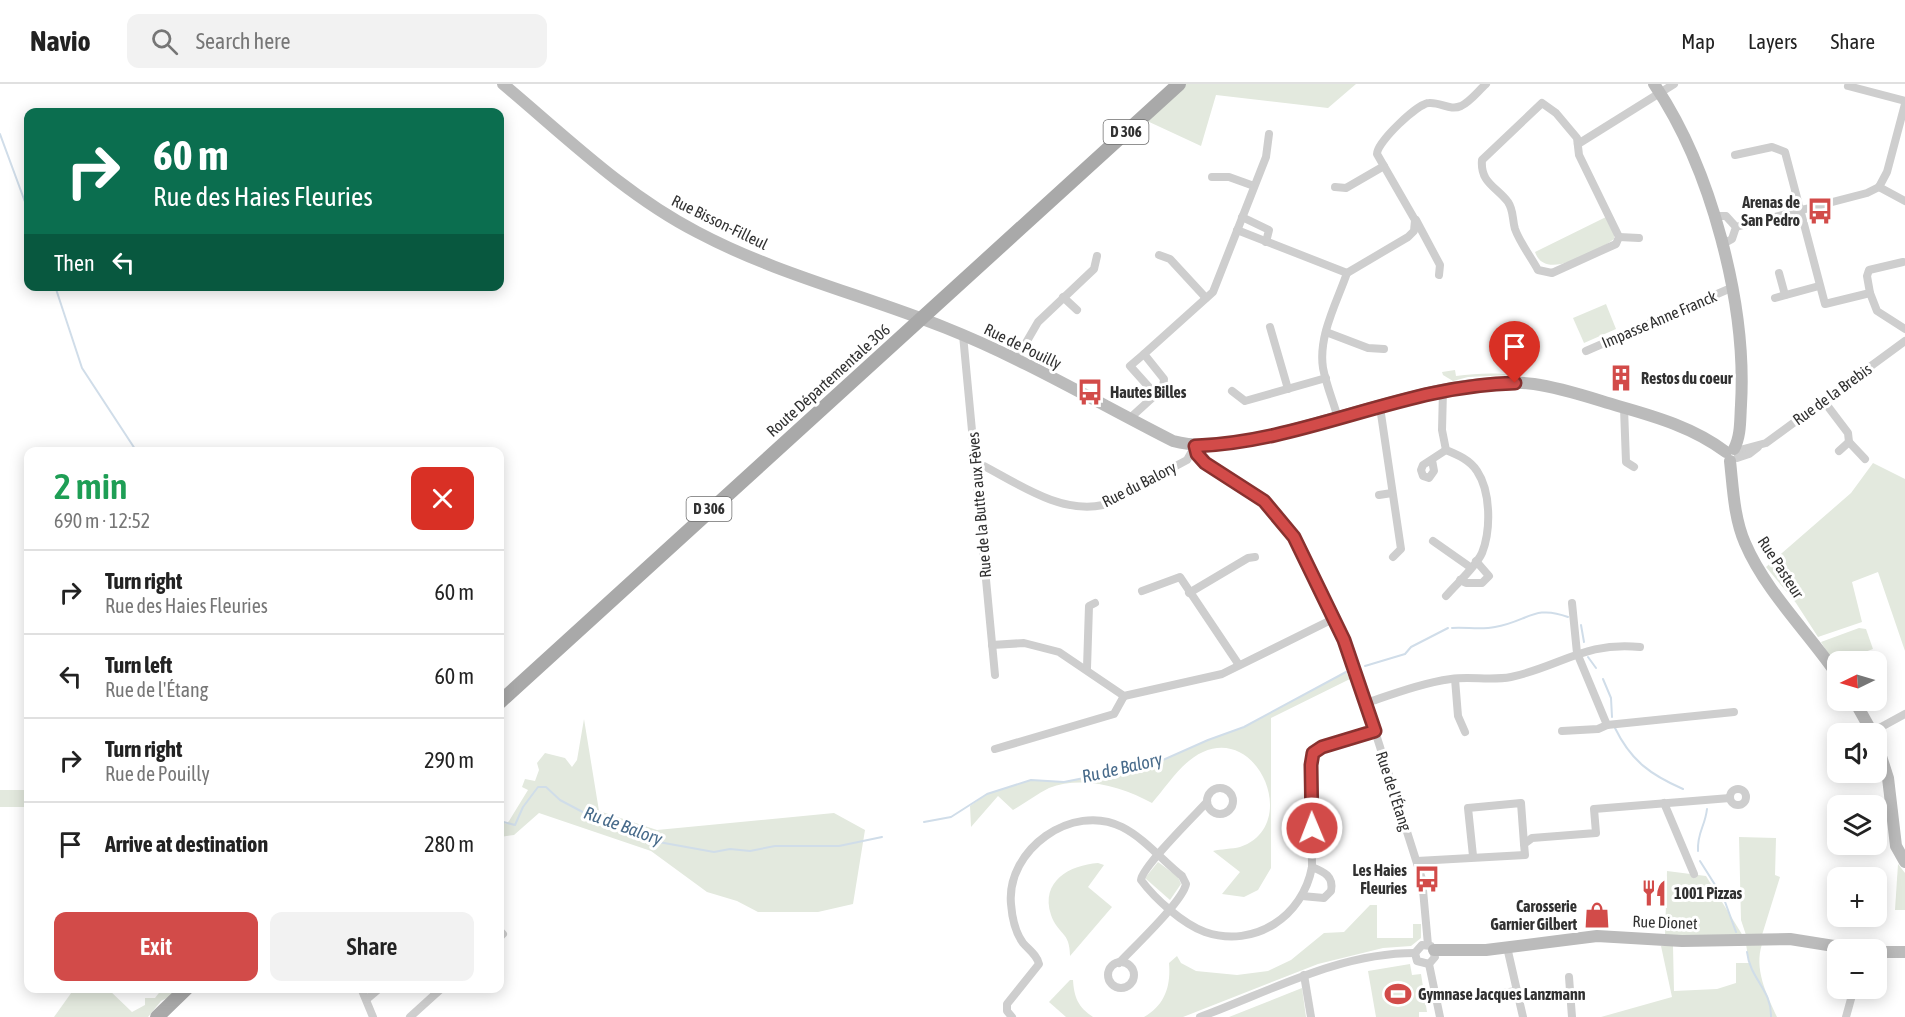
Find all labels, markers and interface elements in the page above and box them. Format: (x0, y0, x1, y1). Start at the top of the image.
search box (127, 14, 547, 68)
text: Navio (30, 25, 91, 57)
icon: search (148, 25, 181, 58)
text: Search here (196, 28, 291, 54)
text: Map (1681, 29, 1715, 53)
text: Layers (1748, 29, 1798, 53)
text: Share (1831, 29, 1875, 53)
road number: D 306 (1104, 120, 1148, 144)
text: 60 m (153, 131, 228, 179)
icon: right (54, 132, 132, 210)
text: Rue des Haies Fleuries (153, 181, 373, 212)
street label: Rue Bisson-Filleul (669, 191, 772, 253)
place label: Arenas de San Pedro (1741, 193, 1800, 229)
bus stop icon: Arenas de San Pedro (1805, 196, 1835, 226)
icon: left (107, 246, 140, 279)
text: Then (54, 250, 95, 276)
street label: Impasse Anne Franck (1599, 287, 1719, 352)
street label: Route Départementale 306 (763, 320, 894, 441)
street label: Rue de Pouilly (981, 320, 1065, 374)
pin (1489, 321, 1540, 383)
icon: arrive (1498, 330, 1531, 363)
street label: Rue de la Brebis (1789, 359, 1875, 428)
building icon: Restos du coeur (1606, 363, 1636, 393)
place label: Restos du coeur (1641, 369, 1733, 387)
bus stop icon: Hautes Billes (1075, 377, 1105, 407)
place label: Hautes Billes (1110, 383, 1187, 401)
street label: Rue de la Butte aux Fèves (964, 431, 994, 579)
street label: Rue du Balory (1099, 457, 1180, 511)
text: 2 min (54, 465, 128, 507)
button: close (411, 467, 474, 530)
road number: D 306 (686, 497, 732, 521)
text: 690 m · 12:52 (54, 509, 150, 532)
street label: Rue Pasteur (1754, 533, 1808, 601)
text: Turn right (105, 568, 182, 594)
icon: right (54, 576, 87, 609)
text: 60 m (434, 579, 474, 605)
text: Rue des Haies Fleuries (105, 594, 268, 617)
north arrow (1827, 651, 1887, 711)
map controls (1827, 651, 1887, 999)
text: Turn left (105, 652, 172, 678)
icon: left (54, 660, 87, 693)
text: 60 m (434, 663, 474, 689)
text: Rue de l'Étang (105, 678, 208, 701)
button: sound (1827, 723, 1887, 783)
text: Turn right (105, 736, 182, 762)
icon: right (54, 744, 87, 777)
text: 290 m (424, 747, 474, 773)
water label: Ru de Balory (1080, 748, 1165, 787)
street label: Rue de l'Étang (1372, 749, 1415, 833)
text: Rue de Pouilly (105, 762, 210, 785)
button: layers (1827, 795, 1887, 855)
position arrow (1280, 796, 1344, 860)
water label: Ru de Balory (581, 802, 666, 850)
icon: arrive (54, 828, 87, 861)
text: Arrive at destination (105, 831, 268, 857)
text: 280 m (424, 831, 474, 857)
place label: Les Haies Fleuries (1352, 861, 1407, 897)
bus stop icon: Les Haies Fleuries (1412, 864, 1442, 894)
button: + (1827, 867, 1887, 927)
restaurant icon: 1001 Pizzas (1639, 878, 1669, 908)
place label: 1001 Pizzas (1674, 884, 1743, 902)
place label: Carosserie Garnier Gilbert (1490, 897, 1577, 933)
shop icon: Carosserie Garnier Gilbert (1582, 900, 1612, 930)
button: Exit (54, 912, 258, 981)
button: Share (270, 912, 474, 981)
street label: Rue Dionet (1632, 912, 1698, 932)
button: − (1827, 939, 1887, 999)
sports icon: Gymnase Jacques Lanzmann (1383, 979, 1413, 1009)
place label: Gymnase Jacques Lanzmann (1418, 985, 1586, 1003)

